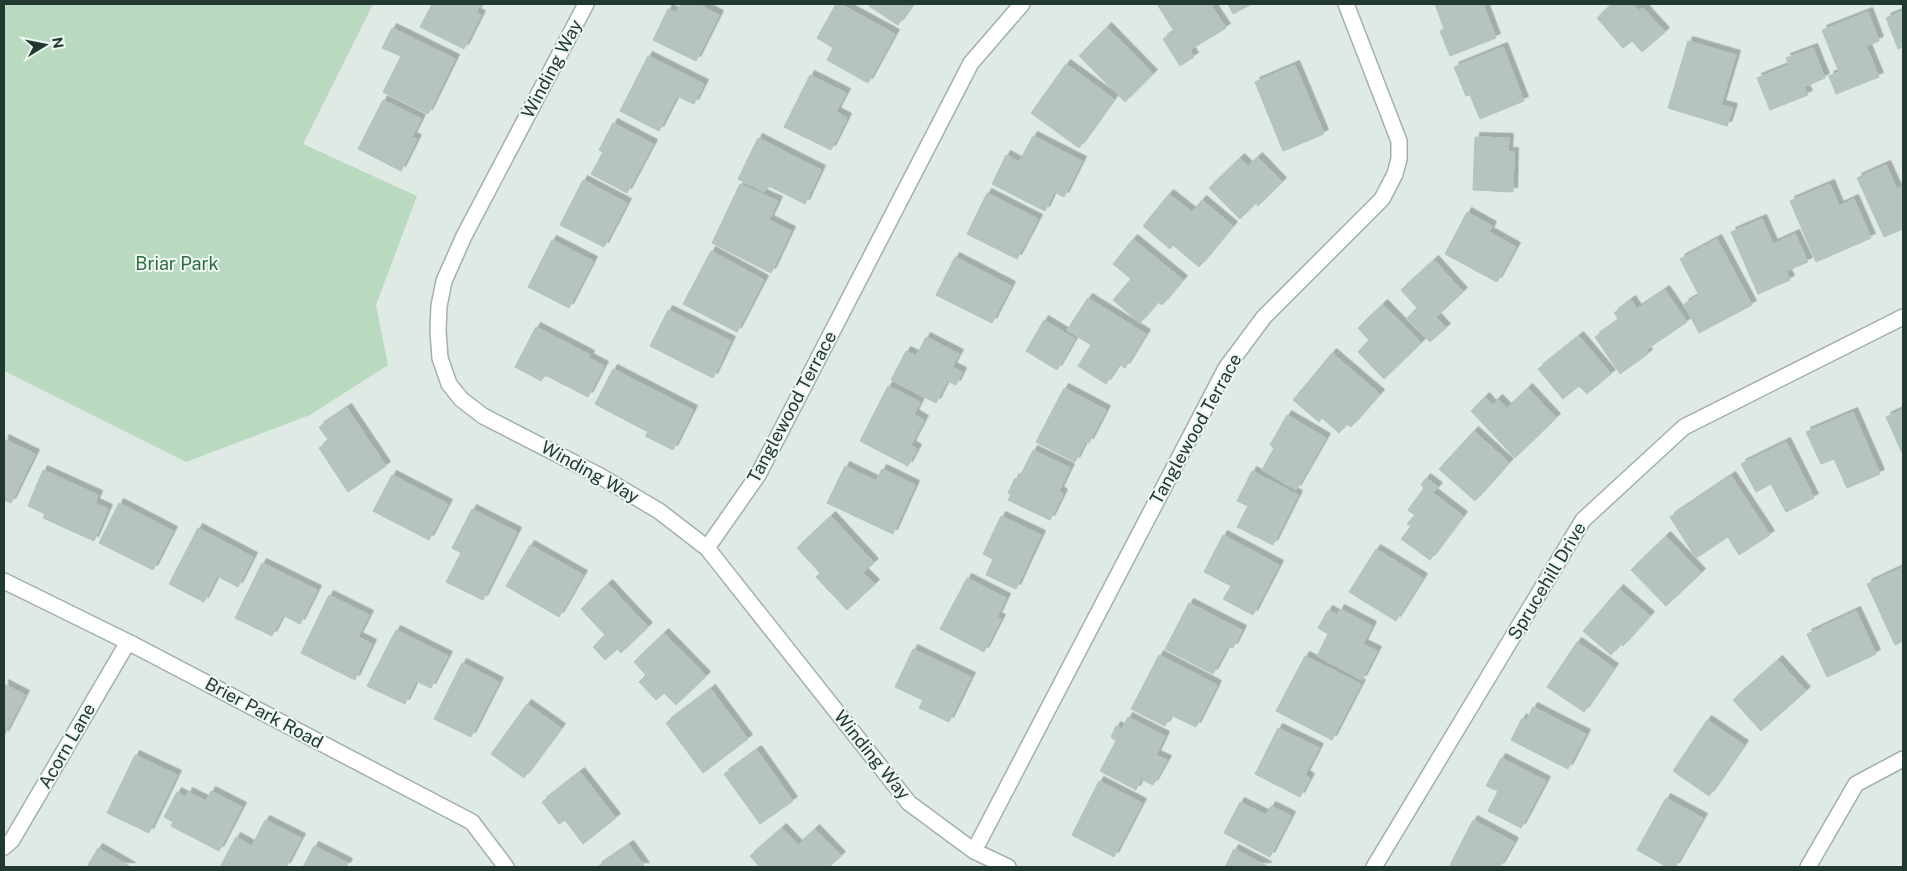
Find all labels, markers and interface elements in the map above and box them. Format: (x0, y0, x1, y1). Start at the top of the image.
street label: Winding Way (517, 15, 587, 122)
north arrow (20, 20, 70, 70)
text: N (49, 36, 67, 50)
park label: Briar Park (135, 253, 219, 274)
street label: Tanglewood Terrace (743, 327, 840, 486)
street label: Tanglewood Terrace (1145, 350, 1246, 508)
street label: Winding Way (538, 436, 643, 507)
street label: Sprucehill Drive (1503, 518, 1590, 643)
street label: Brier Park Road (202, 673, 327, 752)
street label: Acorn Lane (34, 699, 99, 792)
street label: Winding Way (830, 706, 915, 804)

